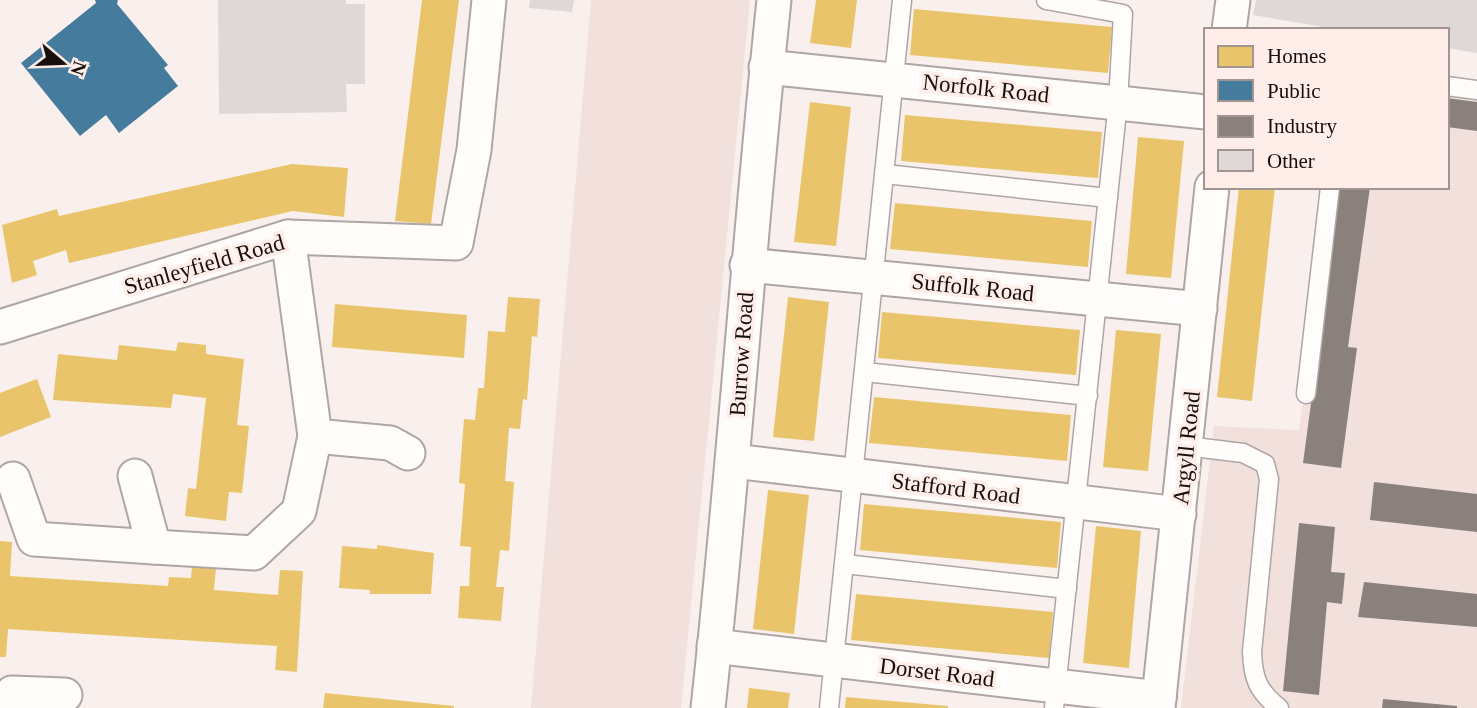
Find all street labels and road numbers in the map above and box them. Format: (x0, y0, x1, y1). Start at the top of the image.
street label: Norfolk Road (921, 69, 1051, 108)
street label: Stanleyfield Road (121, 230, 288, 299)
street label: Suffolk Road (911, 269, 1036, 306)
street label: Burrow Road (725, 291, 758, 417)
street label: Argyll Road (1168, 390, 1205, 506)
street label: Stafford Road (890, 468, 1022, 509)
street label: Dorset Road (878, 653, 996, 692)

